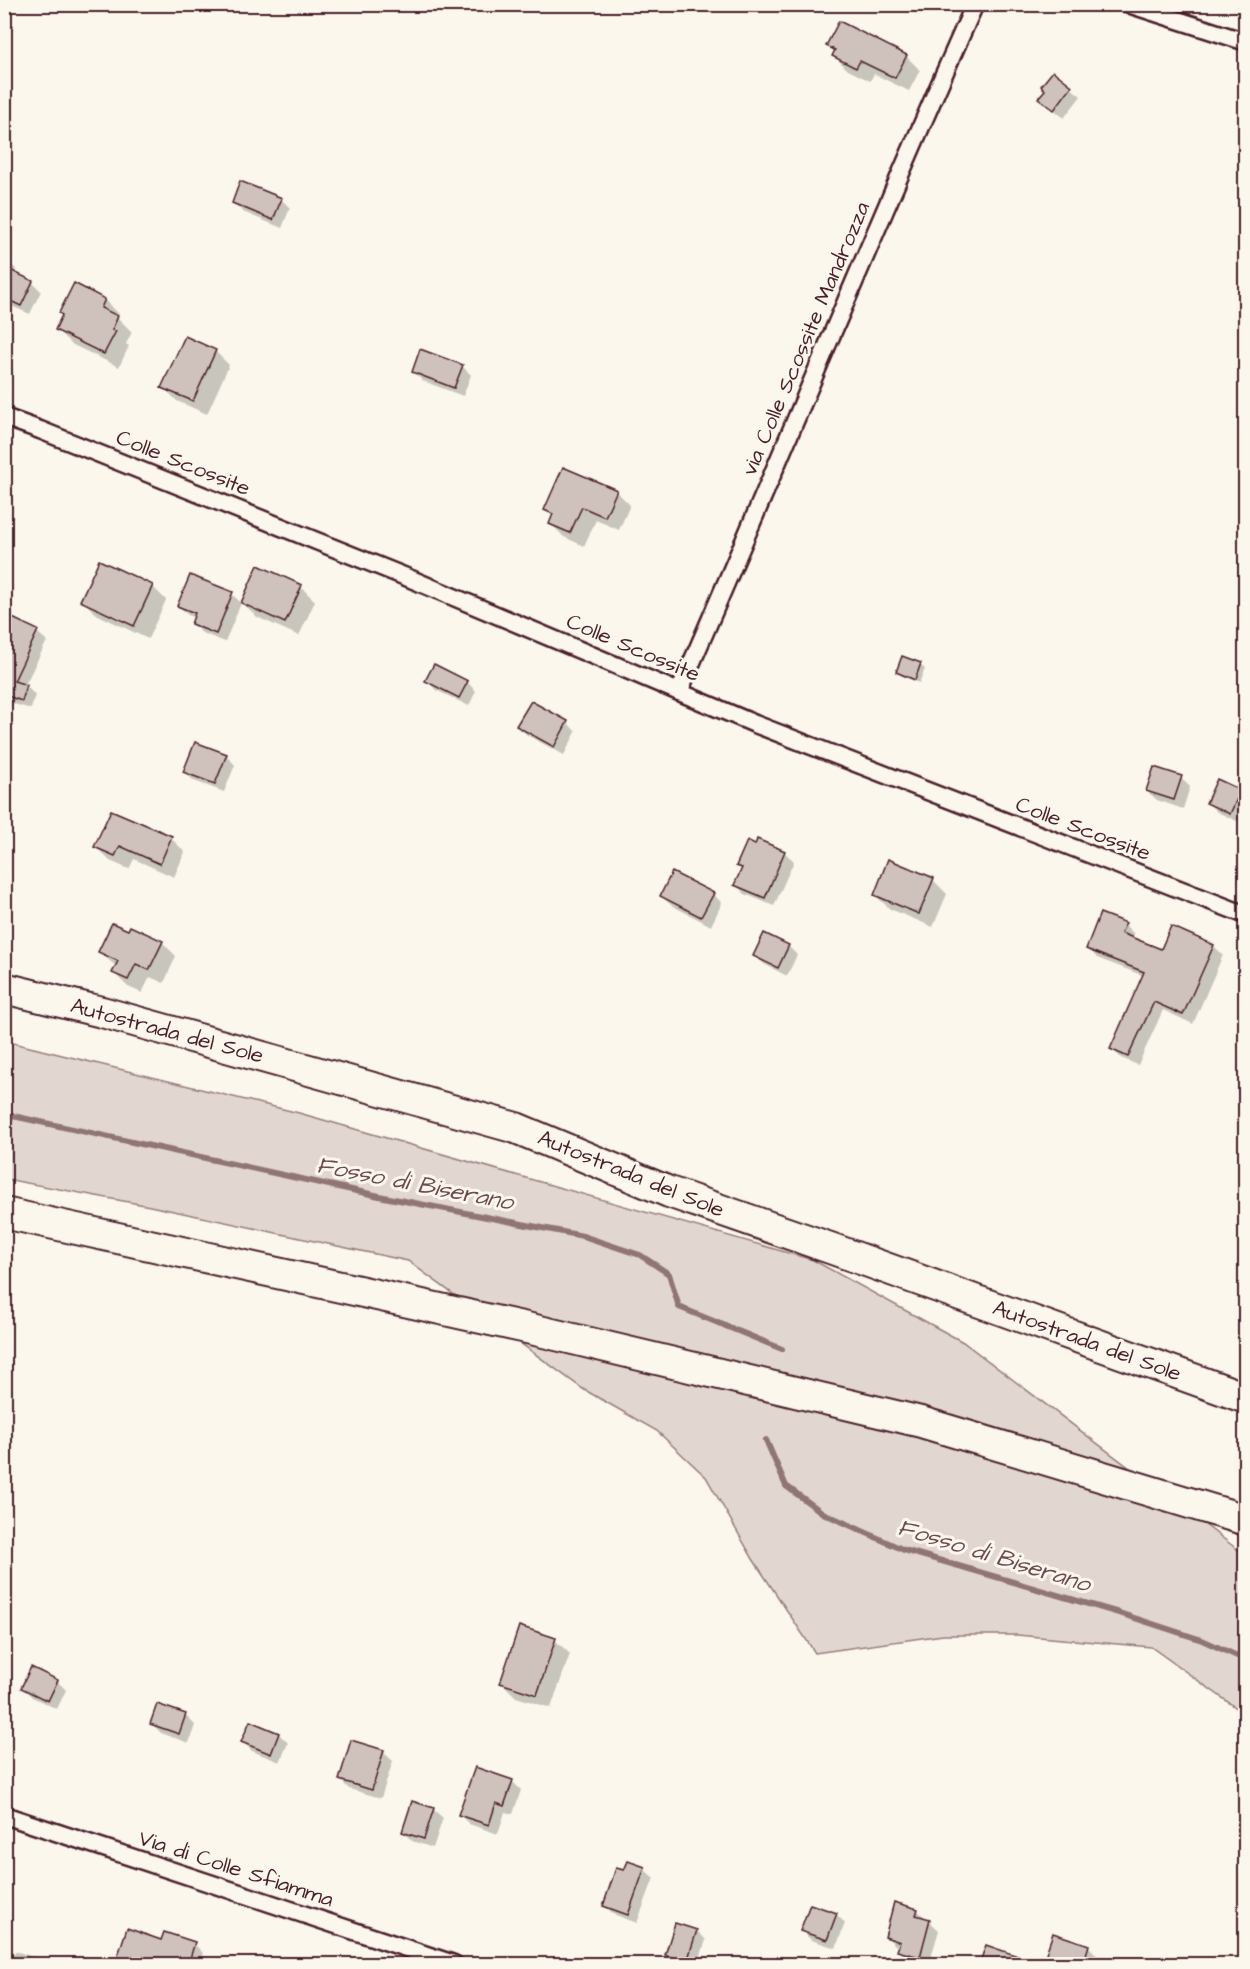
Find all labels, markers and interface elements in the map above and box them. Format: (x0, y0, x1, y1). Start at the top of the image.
street label: via Colle Scossite Mandrozza (734, 197, 878, 481)
street label: Colle Scossite (111, 422, 255, 504)
street label: Colle Scossite (561, 606, 705, 690)
street label: Colle Scossite (1011, 789, 1155, 869)
street label: Autostrada del Sole (67, 990, 267, 1072)
street label: Autostrada del Sole (533, 1122, 729, 1226)
water label: Fosso di Biserano (314, 1148, 518, 1220)
street label: Autostrada del Sole (988, 1293, 1186, 1390)
water label: Fosso di Biserano (894, 1511, 1096, 1602)
street label: Via di Colle Sfiamma (135, 1823, 337, 1915)

